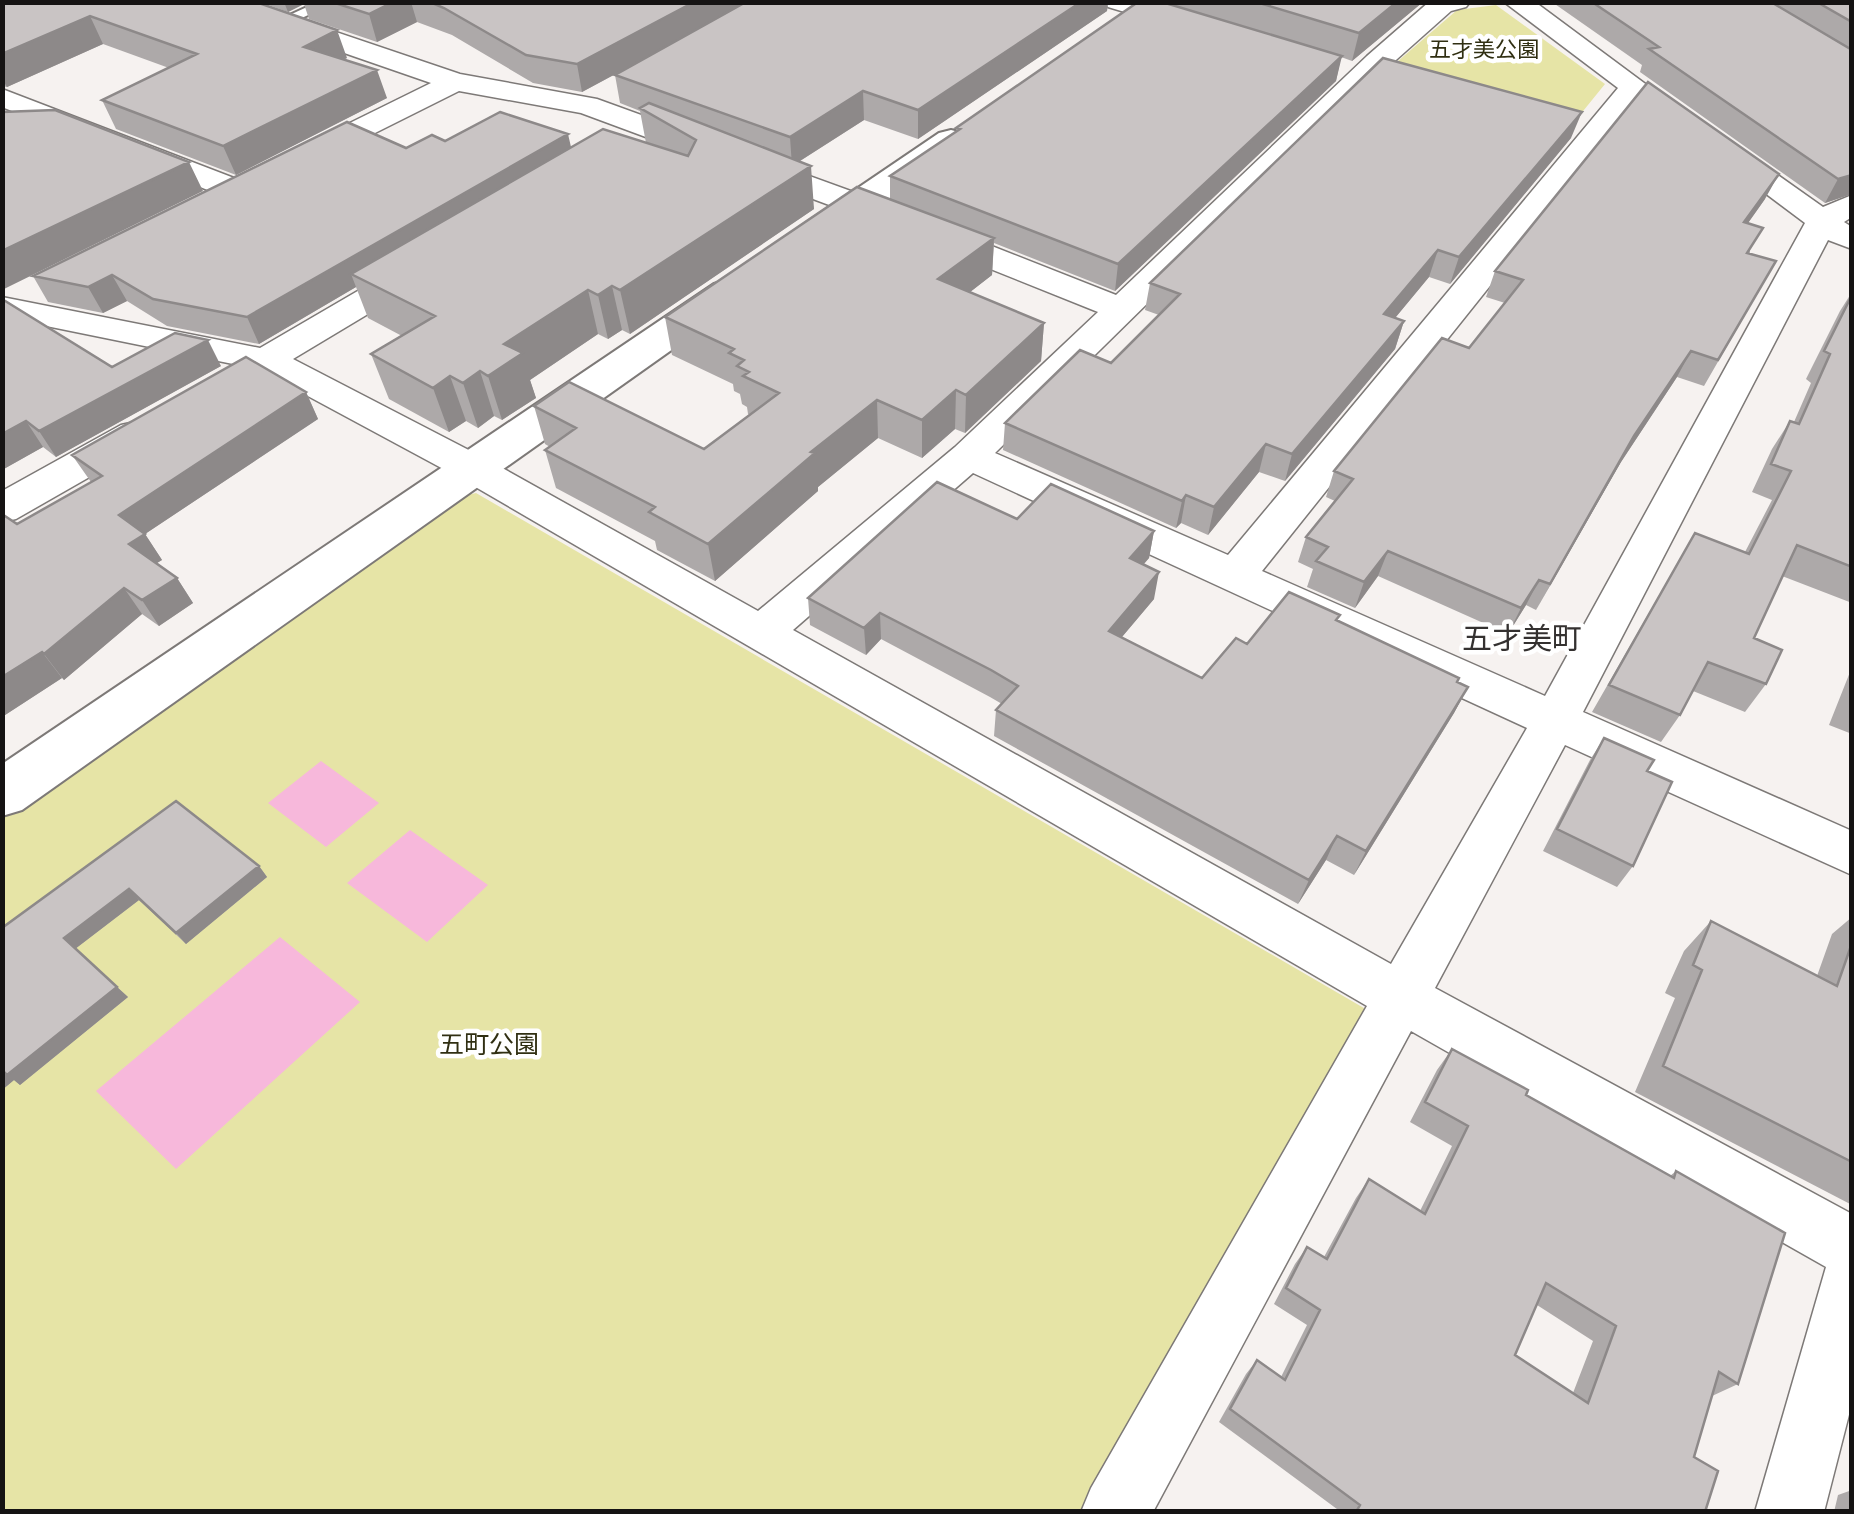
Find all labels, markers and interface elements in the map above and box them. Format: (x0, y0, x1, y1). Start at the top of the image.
park label: 五才美公園 (1429, 36, 1539, 62)
district label: 五才美町 (1462, 621, 1582, 656)
park label: 五町公園 (439, 1029, 539, 1059)

